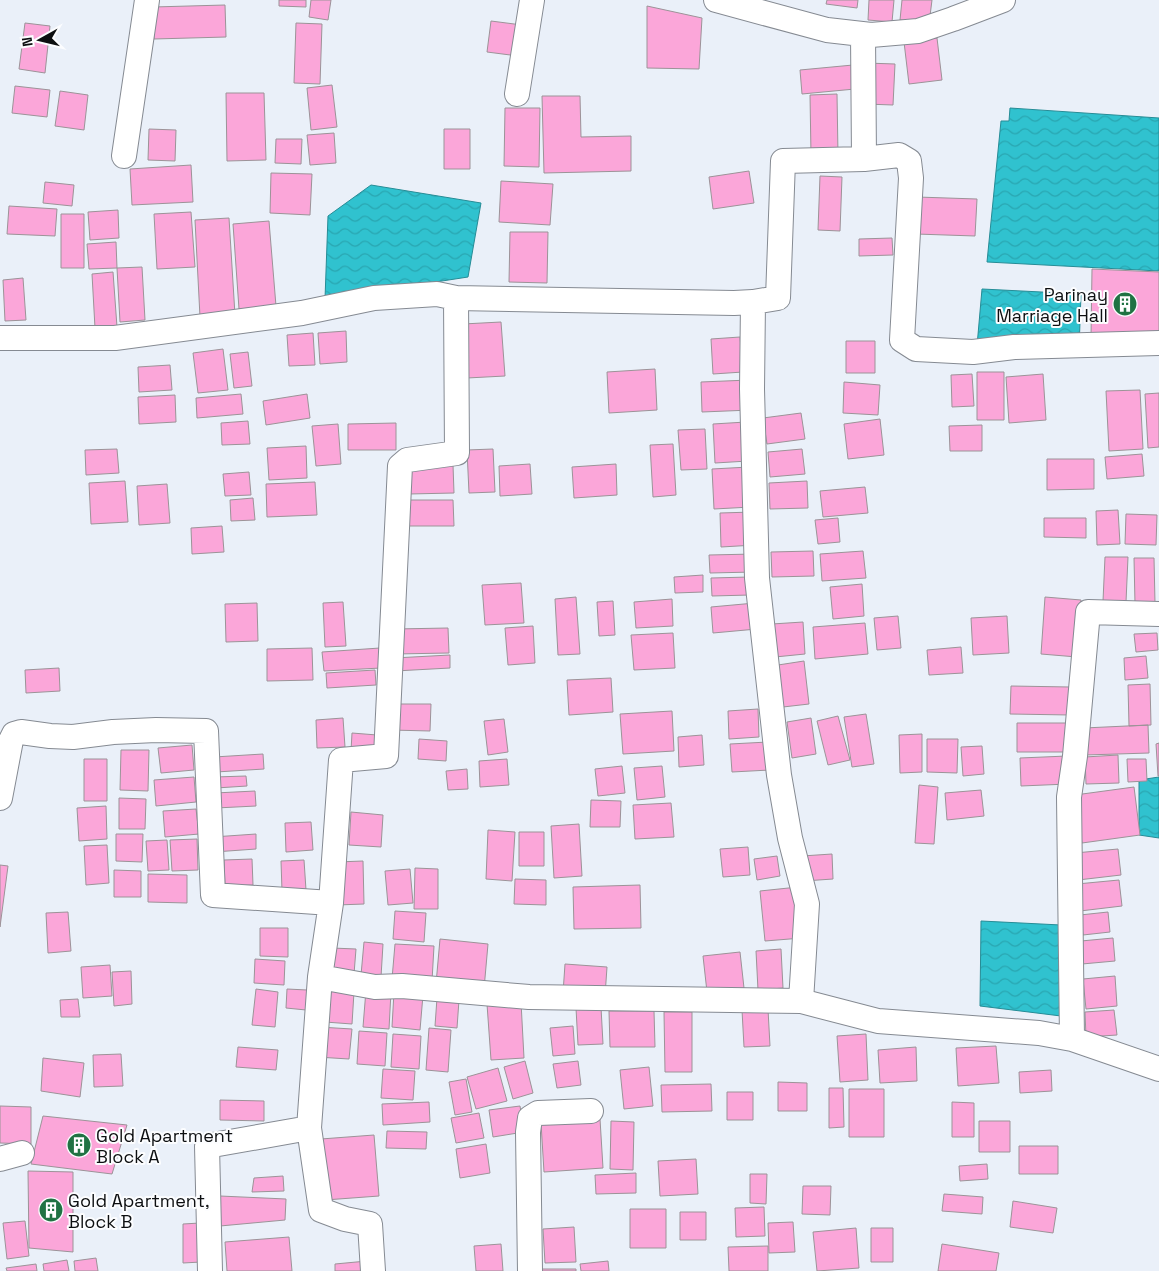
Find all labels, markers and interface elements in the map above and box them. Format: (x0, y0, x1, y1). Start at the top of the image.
north arrow (15, 15, 65, 65)
text: N (18, 36, 37, 48)
place label: Parinay Marriage Hall (996, 283, 1108, 327)
building icon: Parinay Marriage Hall (1112, 291, 1138, 317)
place label: Gold Apartment Block A (96, 1124, 233, 1168)
building icon: Gold Apartment Block A (66, 1132, 92, 1158)
place label: Gold Apartment, Block B (68, 1189, 209, 1233)
building icon: Gold Apartment, Block B (38, 1197, 64, 1223)

